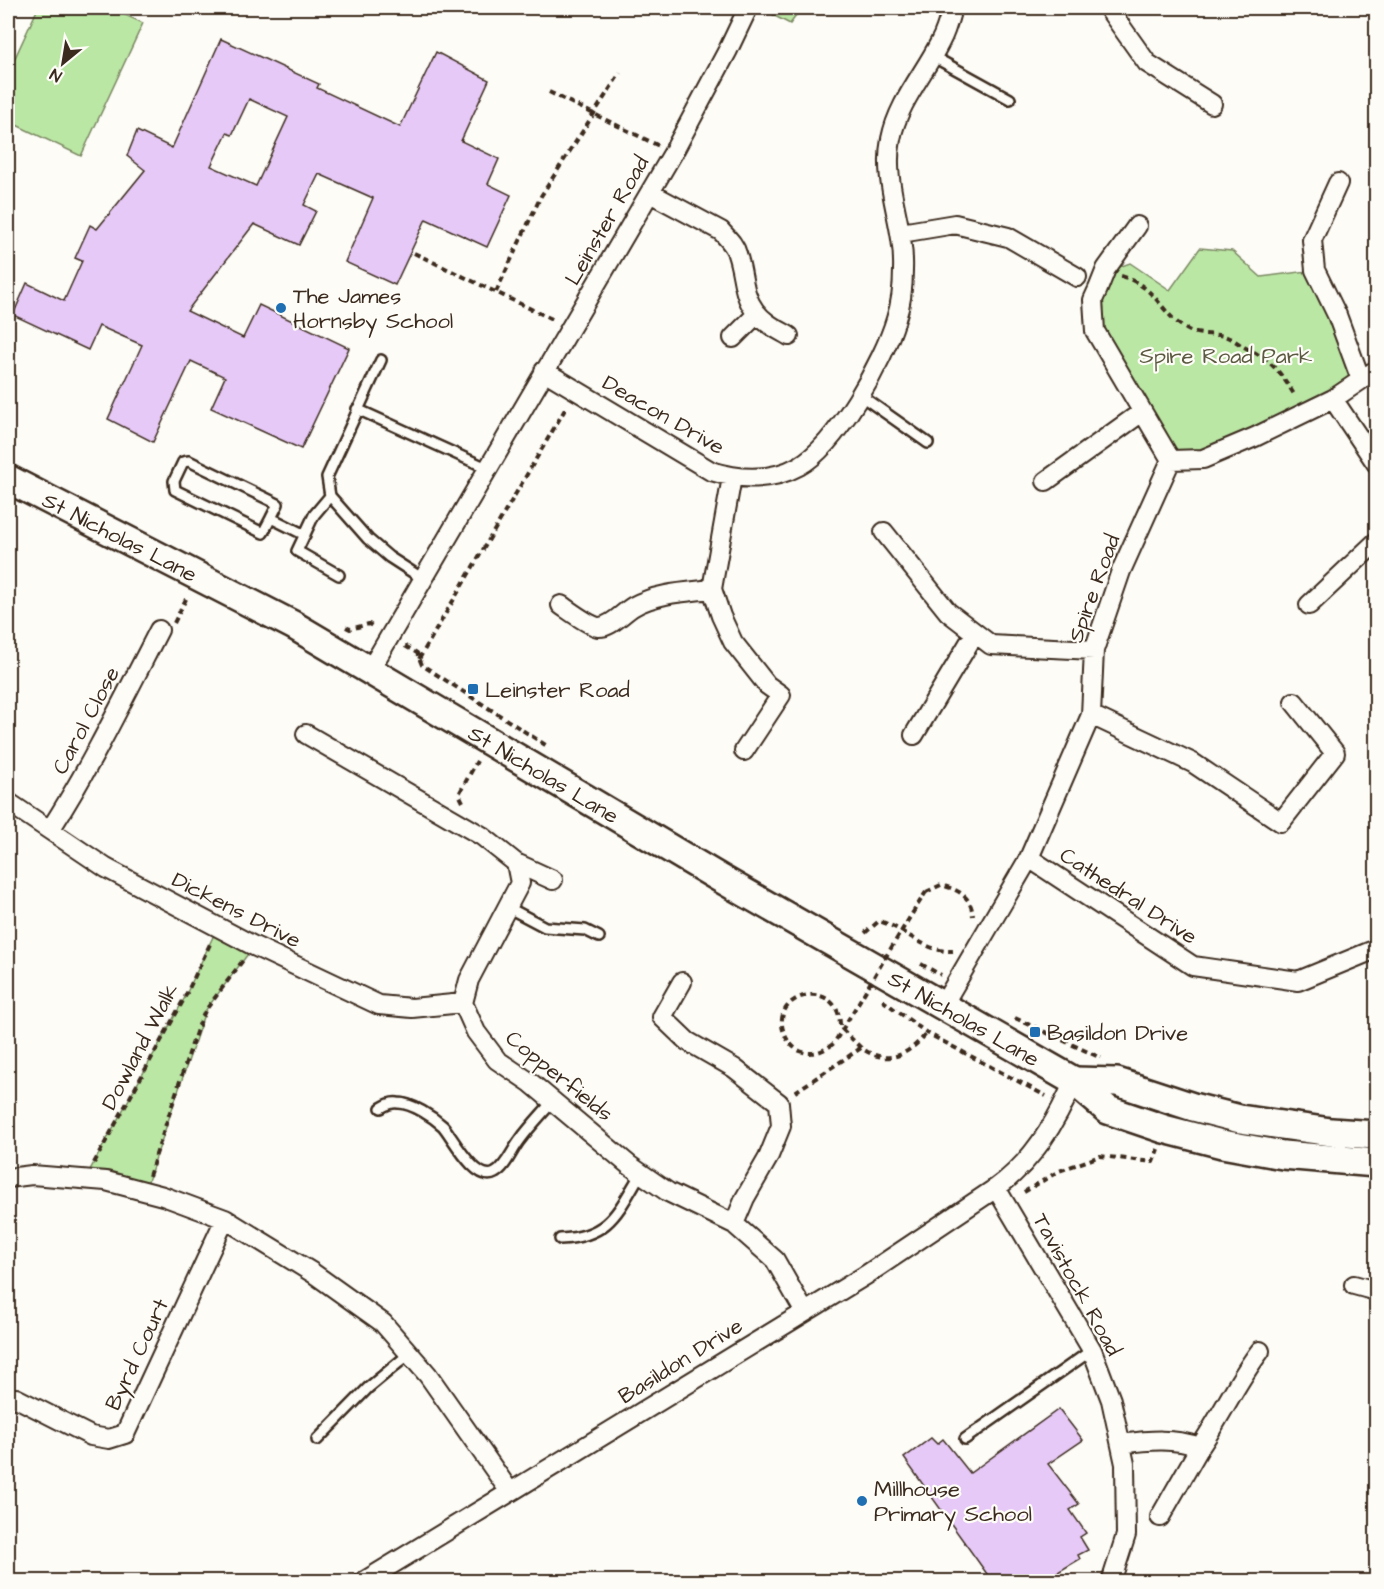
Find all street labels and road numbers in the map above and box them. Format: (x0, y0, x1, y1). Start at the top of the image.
street label: Leinster Road (558, 150, 657, 291)
street label: Deacon Drive (596, 368, 730, 463)
street label: St Nicholas Lane (37, 485, 202, 590)
street label: Spire Road (1061, 530, 1128, 647)
street label: Carol Close (45, 661, 128, 780)
street label: St Nicholas Lane (462, 718, 624, 832)
street label: Cathedral Drive (1053, 840, 1203, 952)
street label: Dickens Drive (167, 865, 306, 956)
street label: St Nicholas Lane (882, 964, 1045, 1075)
street label: Dowland Walk (94, 978, 187, 1115)
street label: Copperfields (499, 1023, 620, 1129)
street label: Tavistock Road (1025, 1208, 1129, 1362)
street label: Byrd Court (98, 1294, 178, 1416)
street label: Basildon Drive (613, 1311, 749, 1412)

